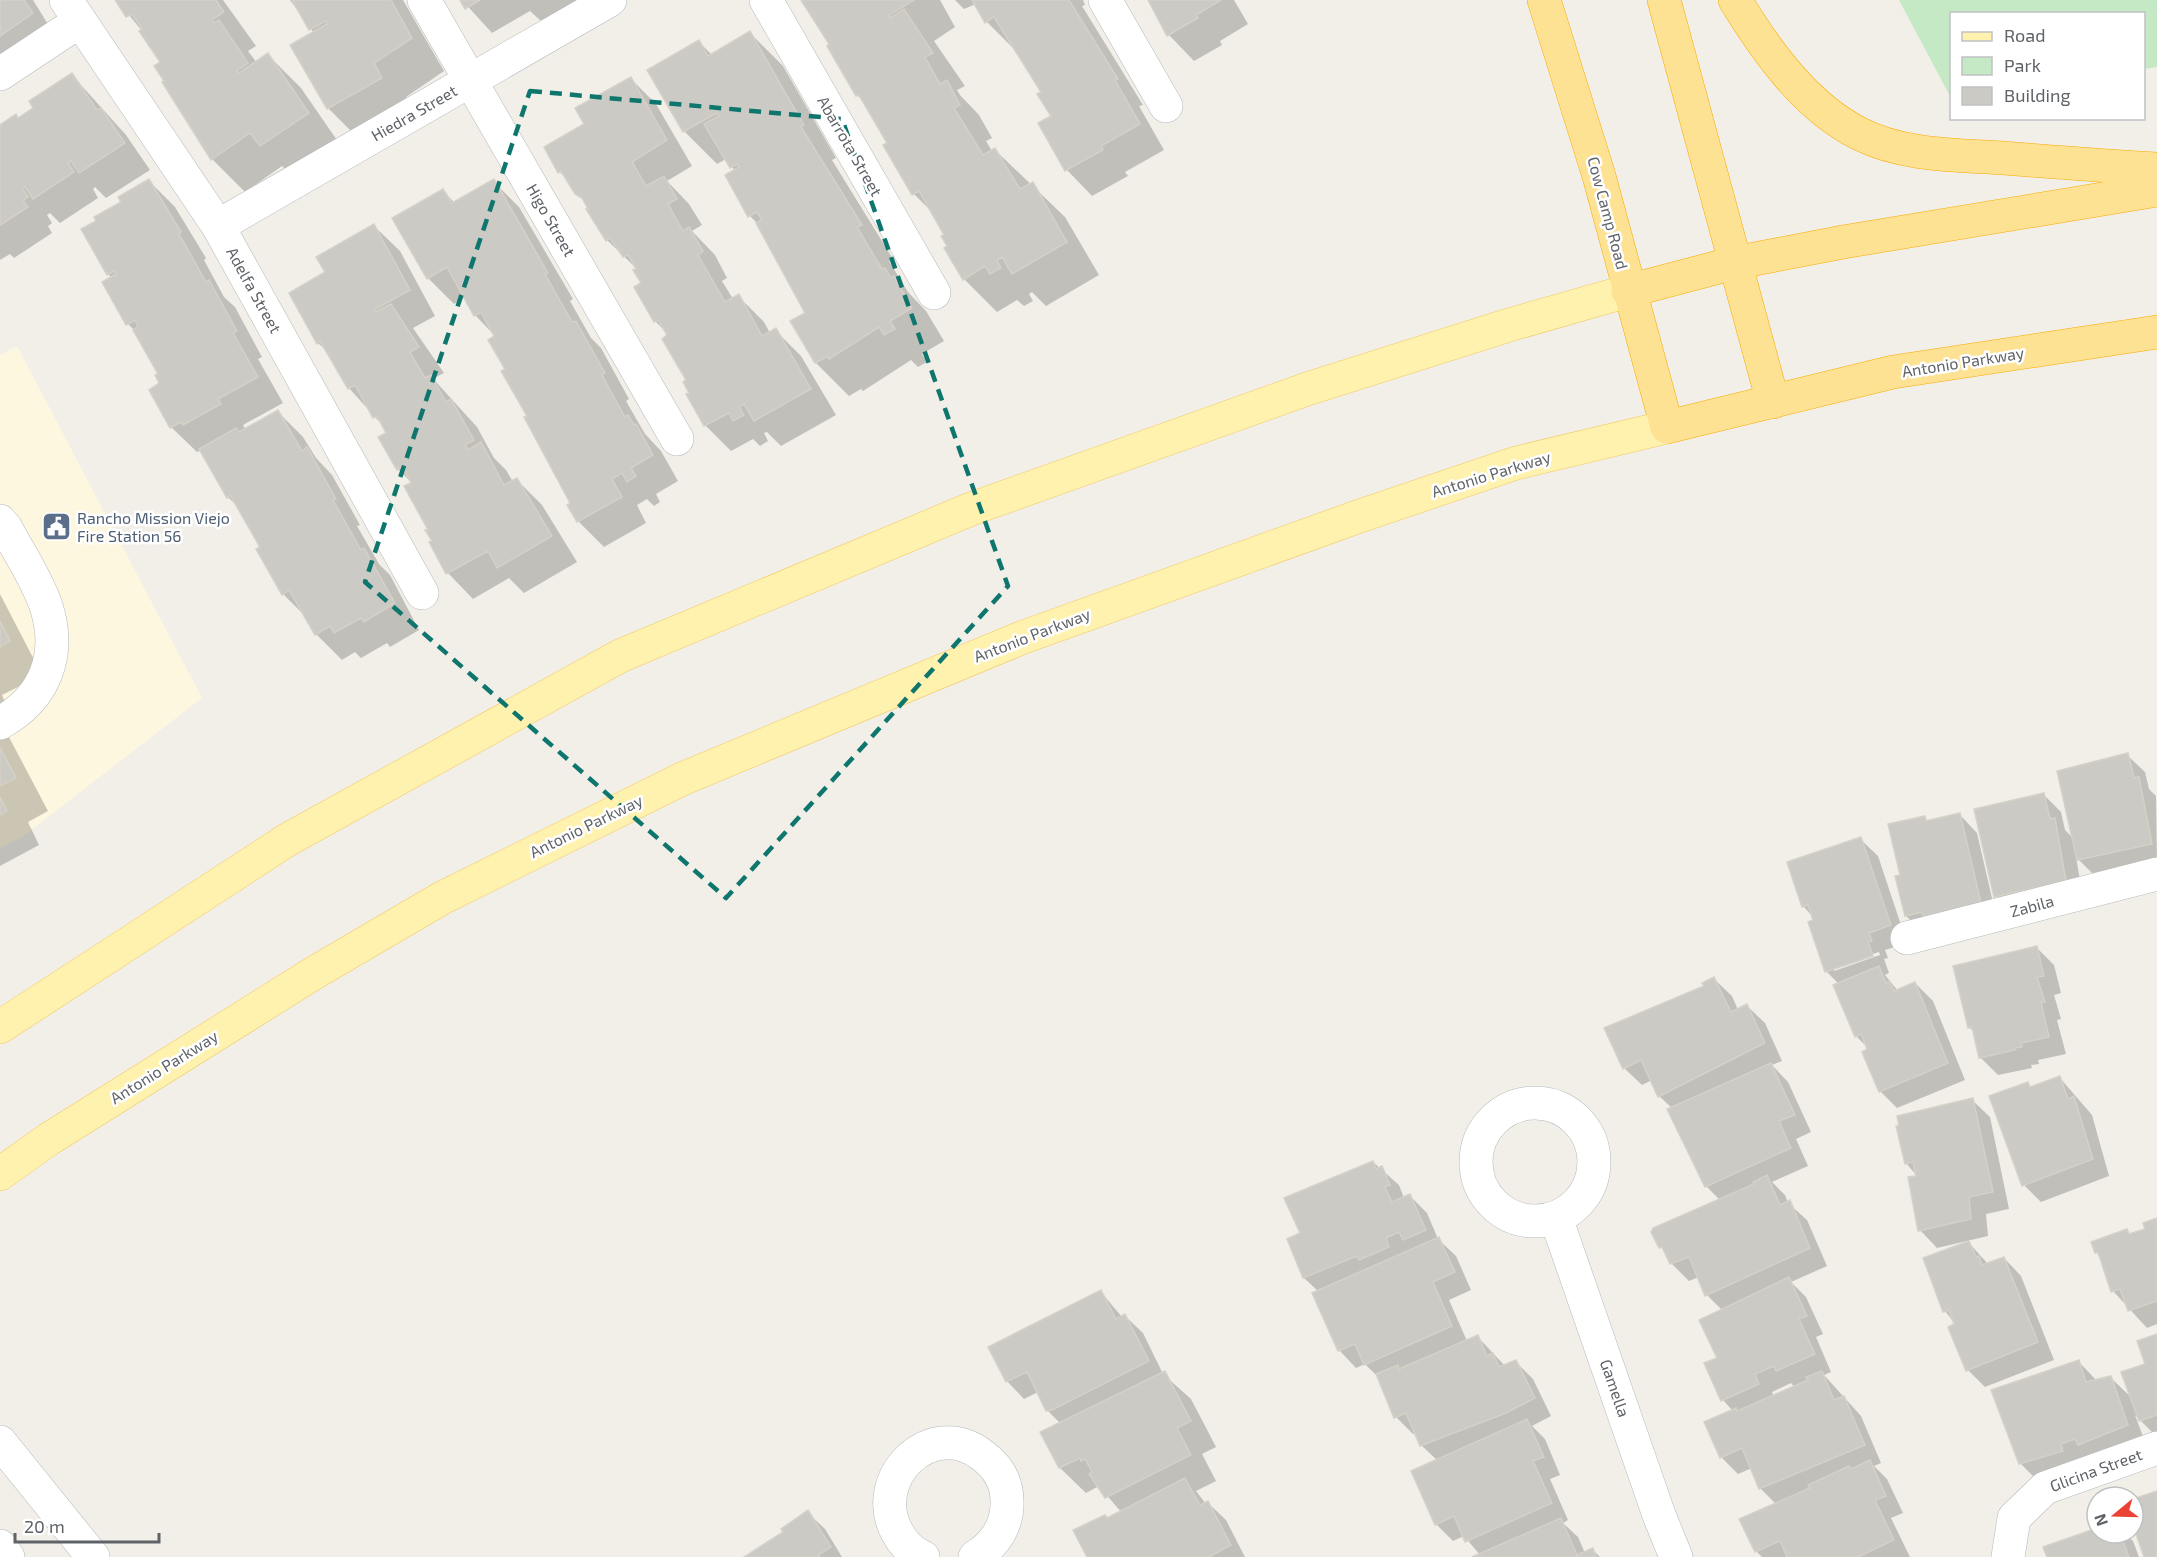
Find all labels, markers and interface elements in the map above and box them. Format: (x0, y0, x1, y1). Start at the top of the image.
legend (1950, 12, 2145, 120)
text: Road (2004, 24, 2045, 46)
text: Park (2004, 54, 2041, 76)
street label: Hiedra Street (368, 80, 460, 145)
text: Building (2004, 84, 2071, 106)
street label: Abarrota Street (814, 92, 887, 199)
street label: Cow Camp Road (1584, 154, 1633, 271)
street label: Higo Street (523, 180, 580, 259)
street label: Adelfa Street (223, 243, 286, 336)
street label: Antonio Parkway (1900, 342, 2026, 381)
street label: Antonio Parkway (1429, 446, 1553, 501)
place label: Rancho Mission Viejo Fire Station 56 (77, 508, 230, 545)
public building icon: Rancho Mission Viejo Fire Station 56 (40, 511, 72, 543)
street label: Antonio Parkway (971, 603, 1093, 666)
street label: Antonio Parkway (526, 790, 646, 861)
street label: Zabila (2008, 891, 2056, 920)
street label: Antonio Parkway (106, 1026, 222, 1107)
street label: Gamella (1597, 1357, 1634, 1419)
street label: Glicina Street (2047, 1444, 2145, 1495)
north arrow (2085, 1485, 2145, 1545)
scale bar (15, 1506, 159, 1544)
text: N (2089, 1511, 2111, 1529)
text: 20 m (24, 1515, 65, 1537)

